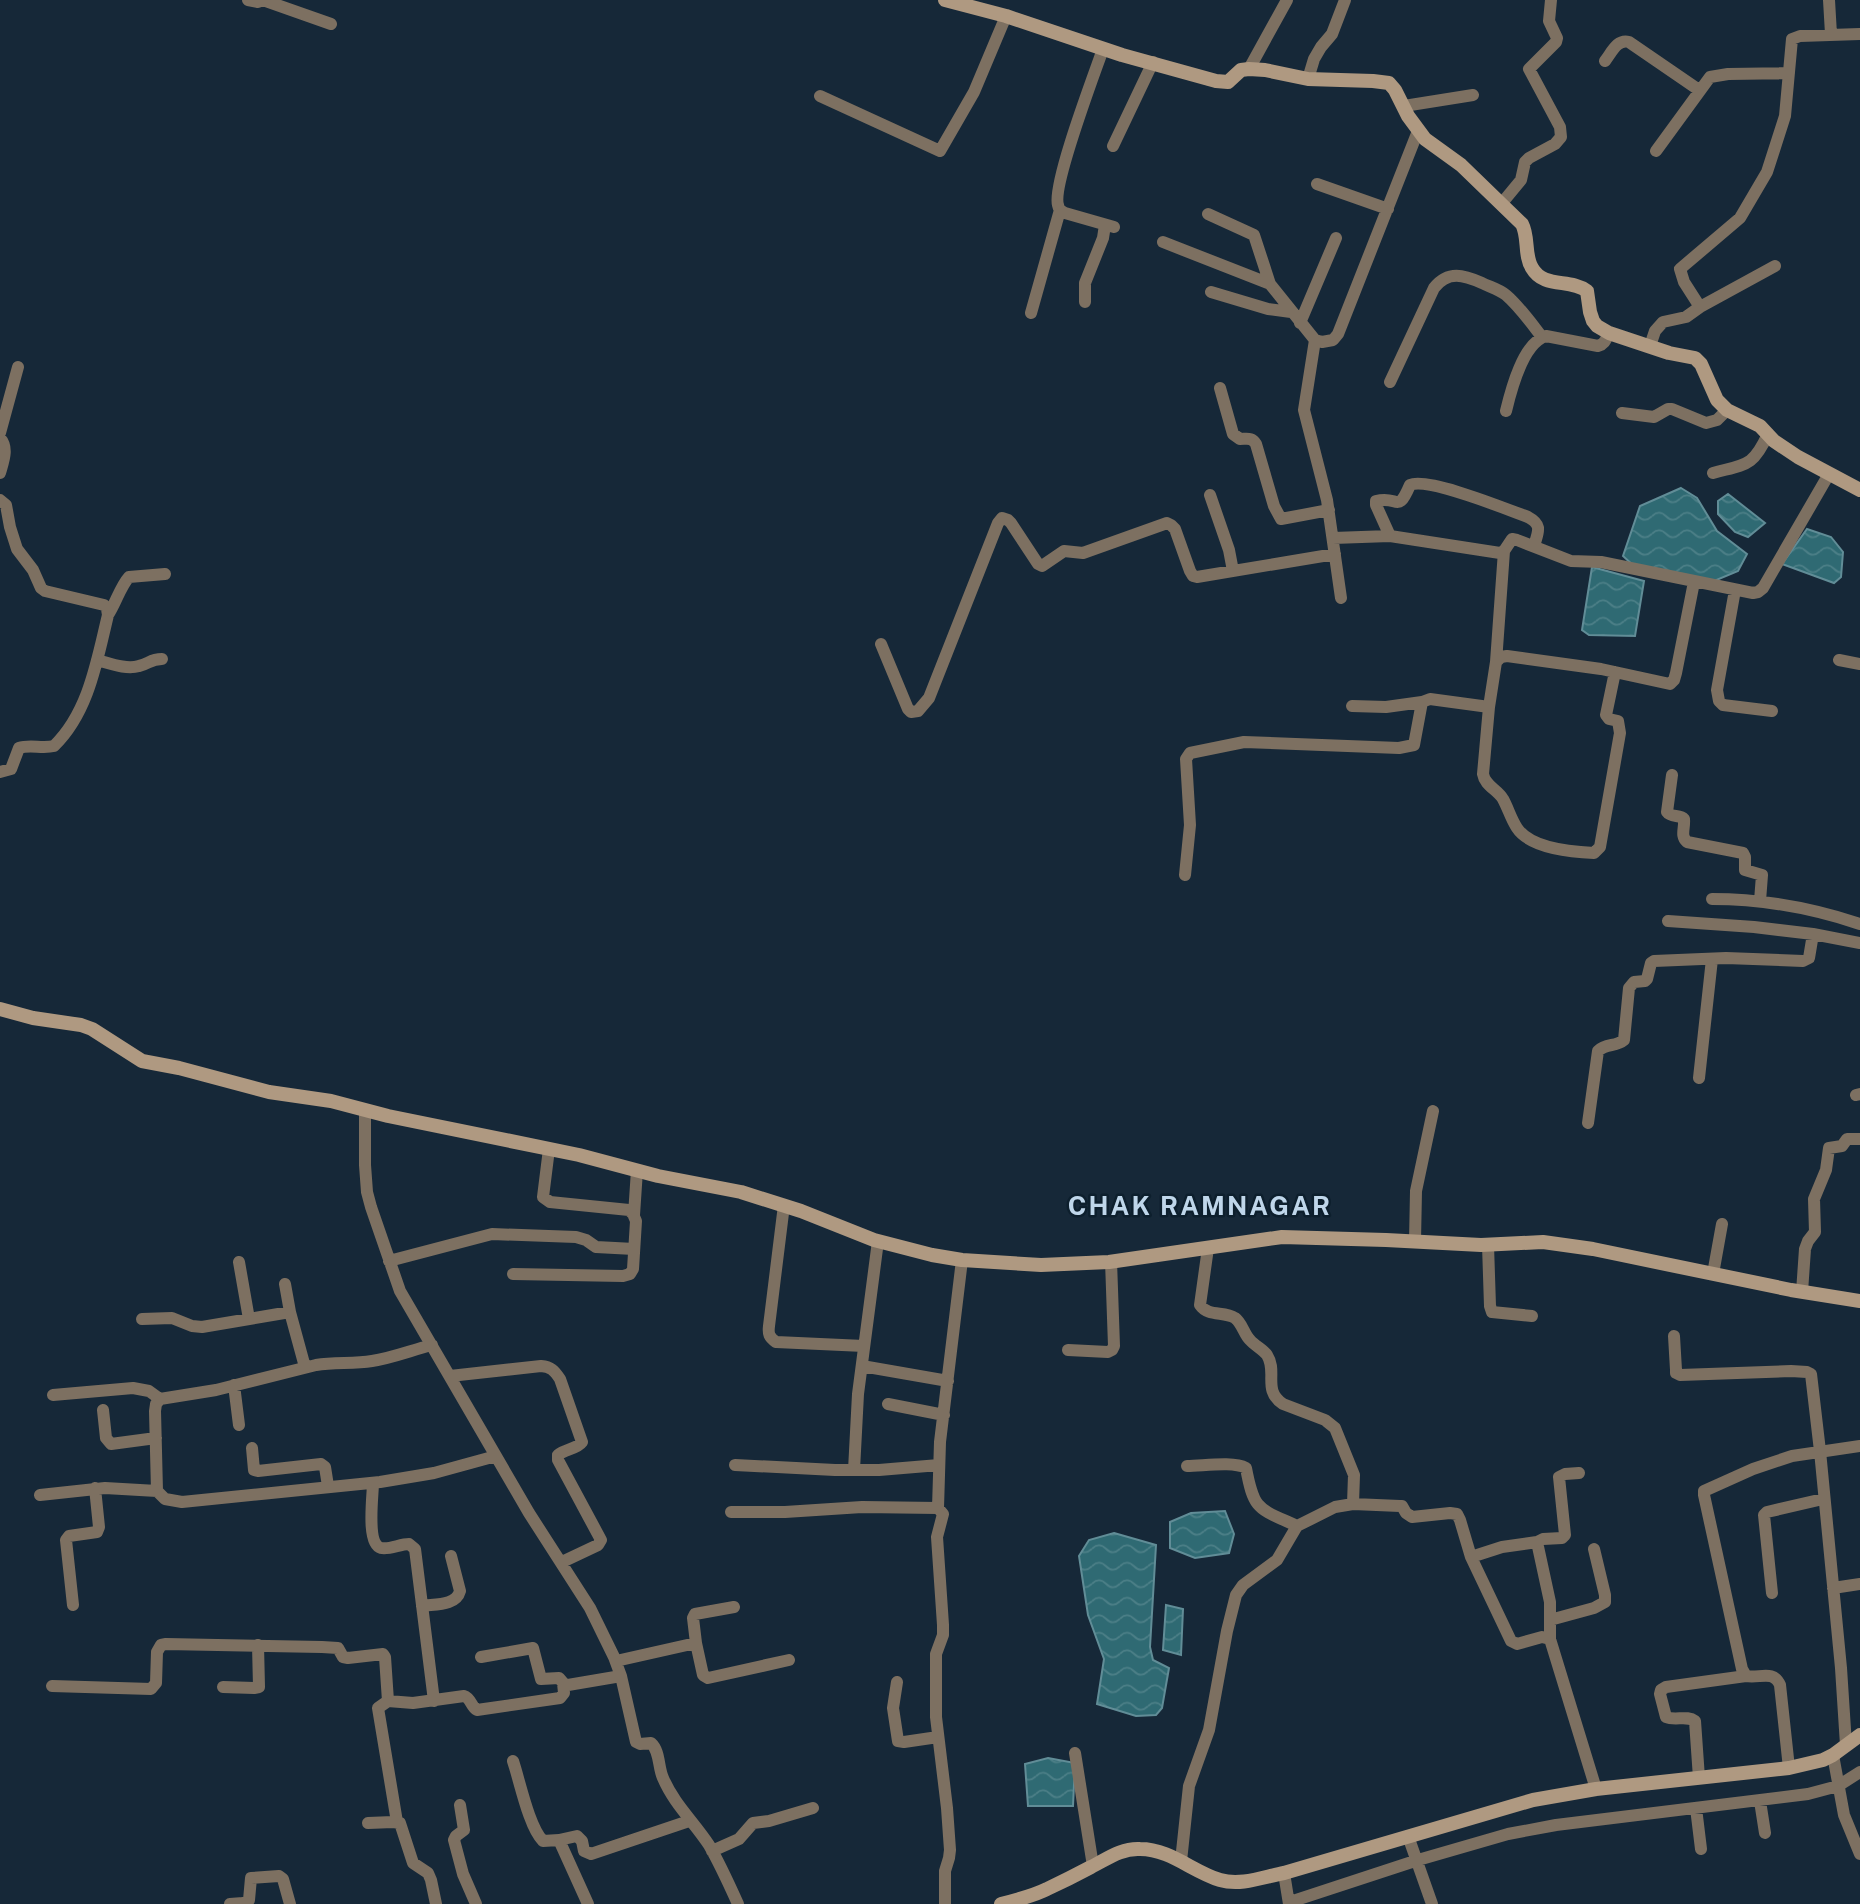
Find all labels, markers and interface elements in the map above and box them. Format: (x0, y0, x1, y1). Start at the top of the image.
district label: CHAK RAMNAGAR (1068, 1190, 1332, 1221)

